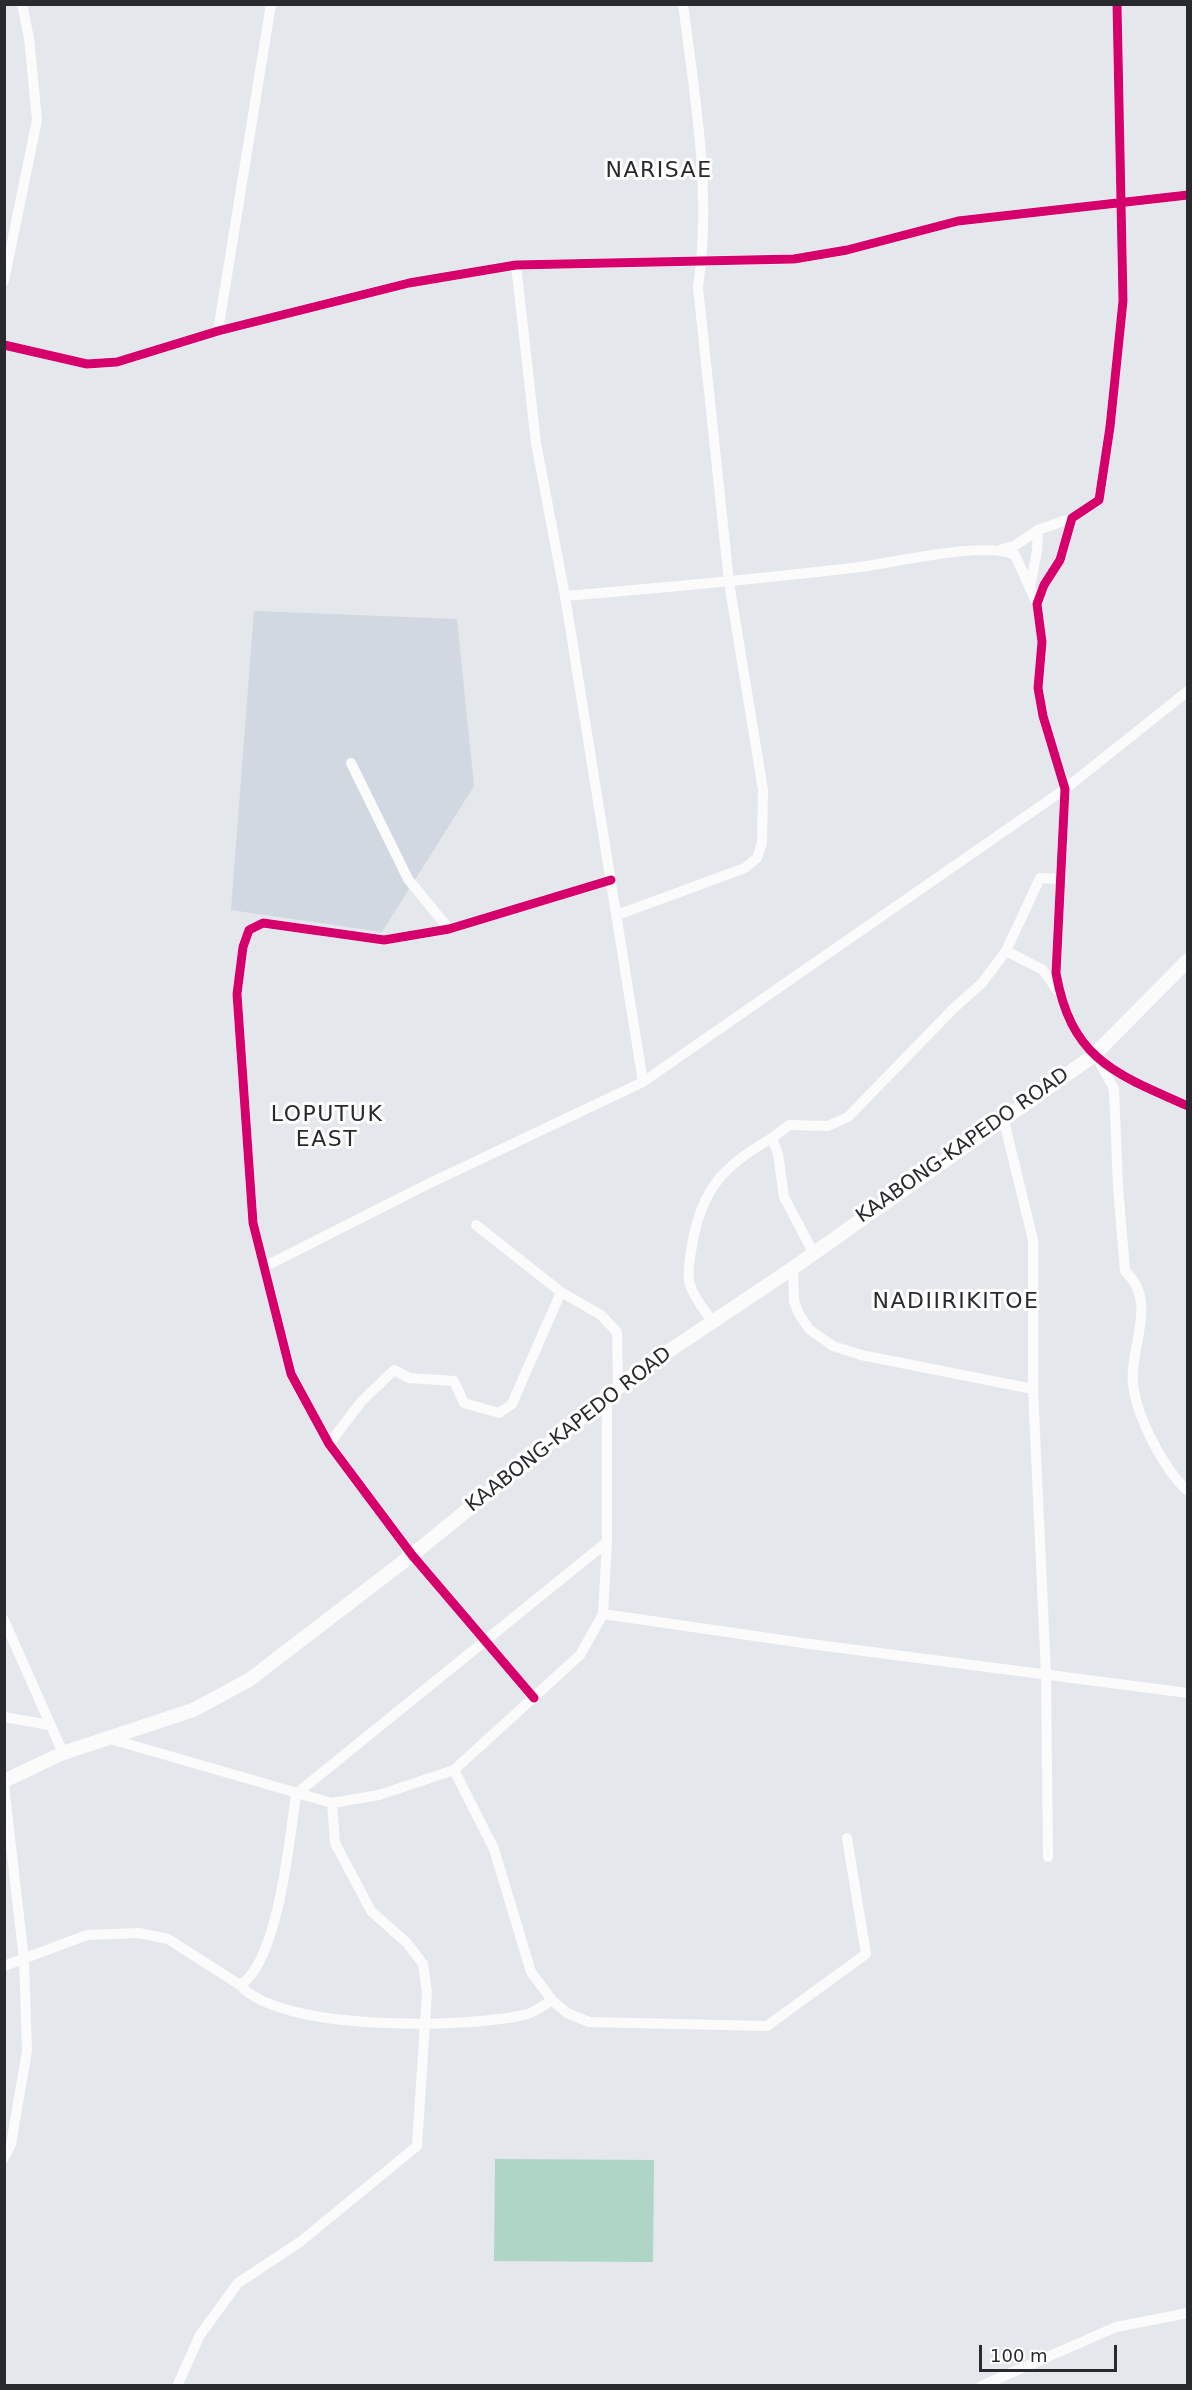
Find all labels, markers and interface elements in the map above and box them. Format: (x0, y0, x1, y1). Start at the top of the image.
district label: NARISAE (605, 158, 713, 184)
street label: KAABONG-KAPEDO ROAD (852, 1063, 1074, 1229)
district label: LOPUTUK EAST (271, 1102, 383, 1154)
district label: NADIIRIKITOE (873, 1289, 1039, 1315)
street label: KAABONG-KAPEDO ROAD (461, 1342, 677, 1518)
scale bar (982, 2333, 1120, 2371)
text: 100 m (990, 2345, 1048, 2366)

